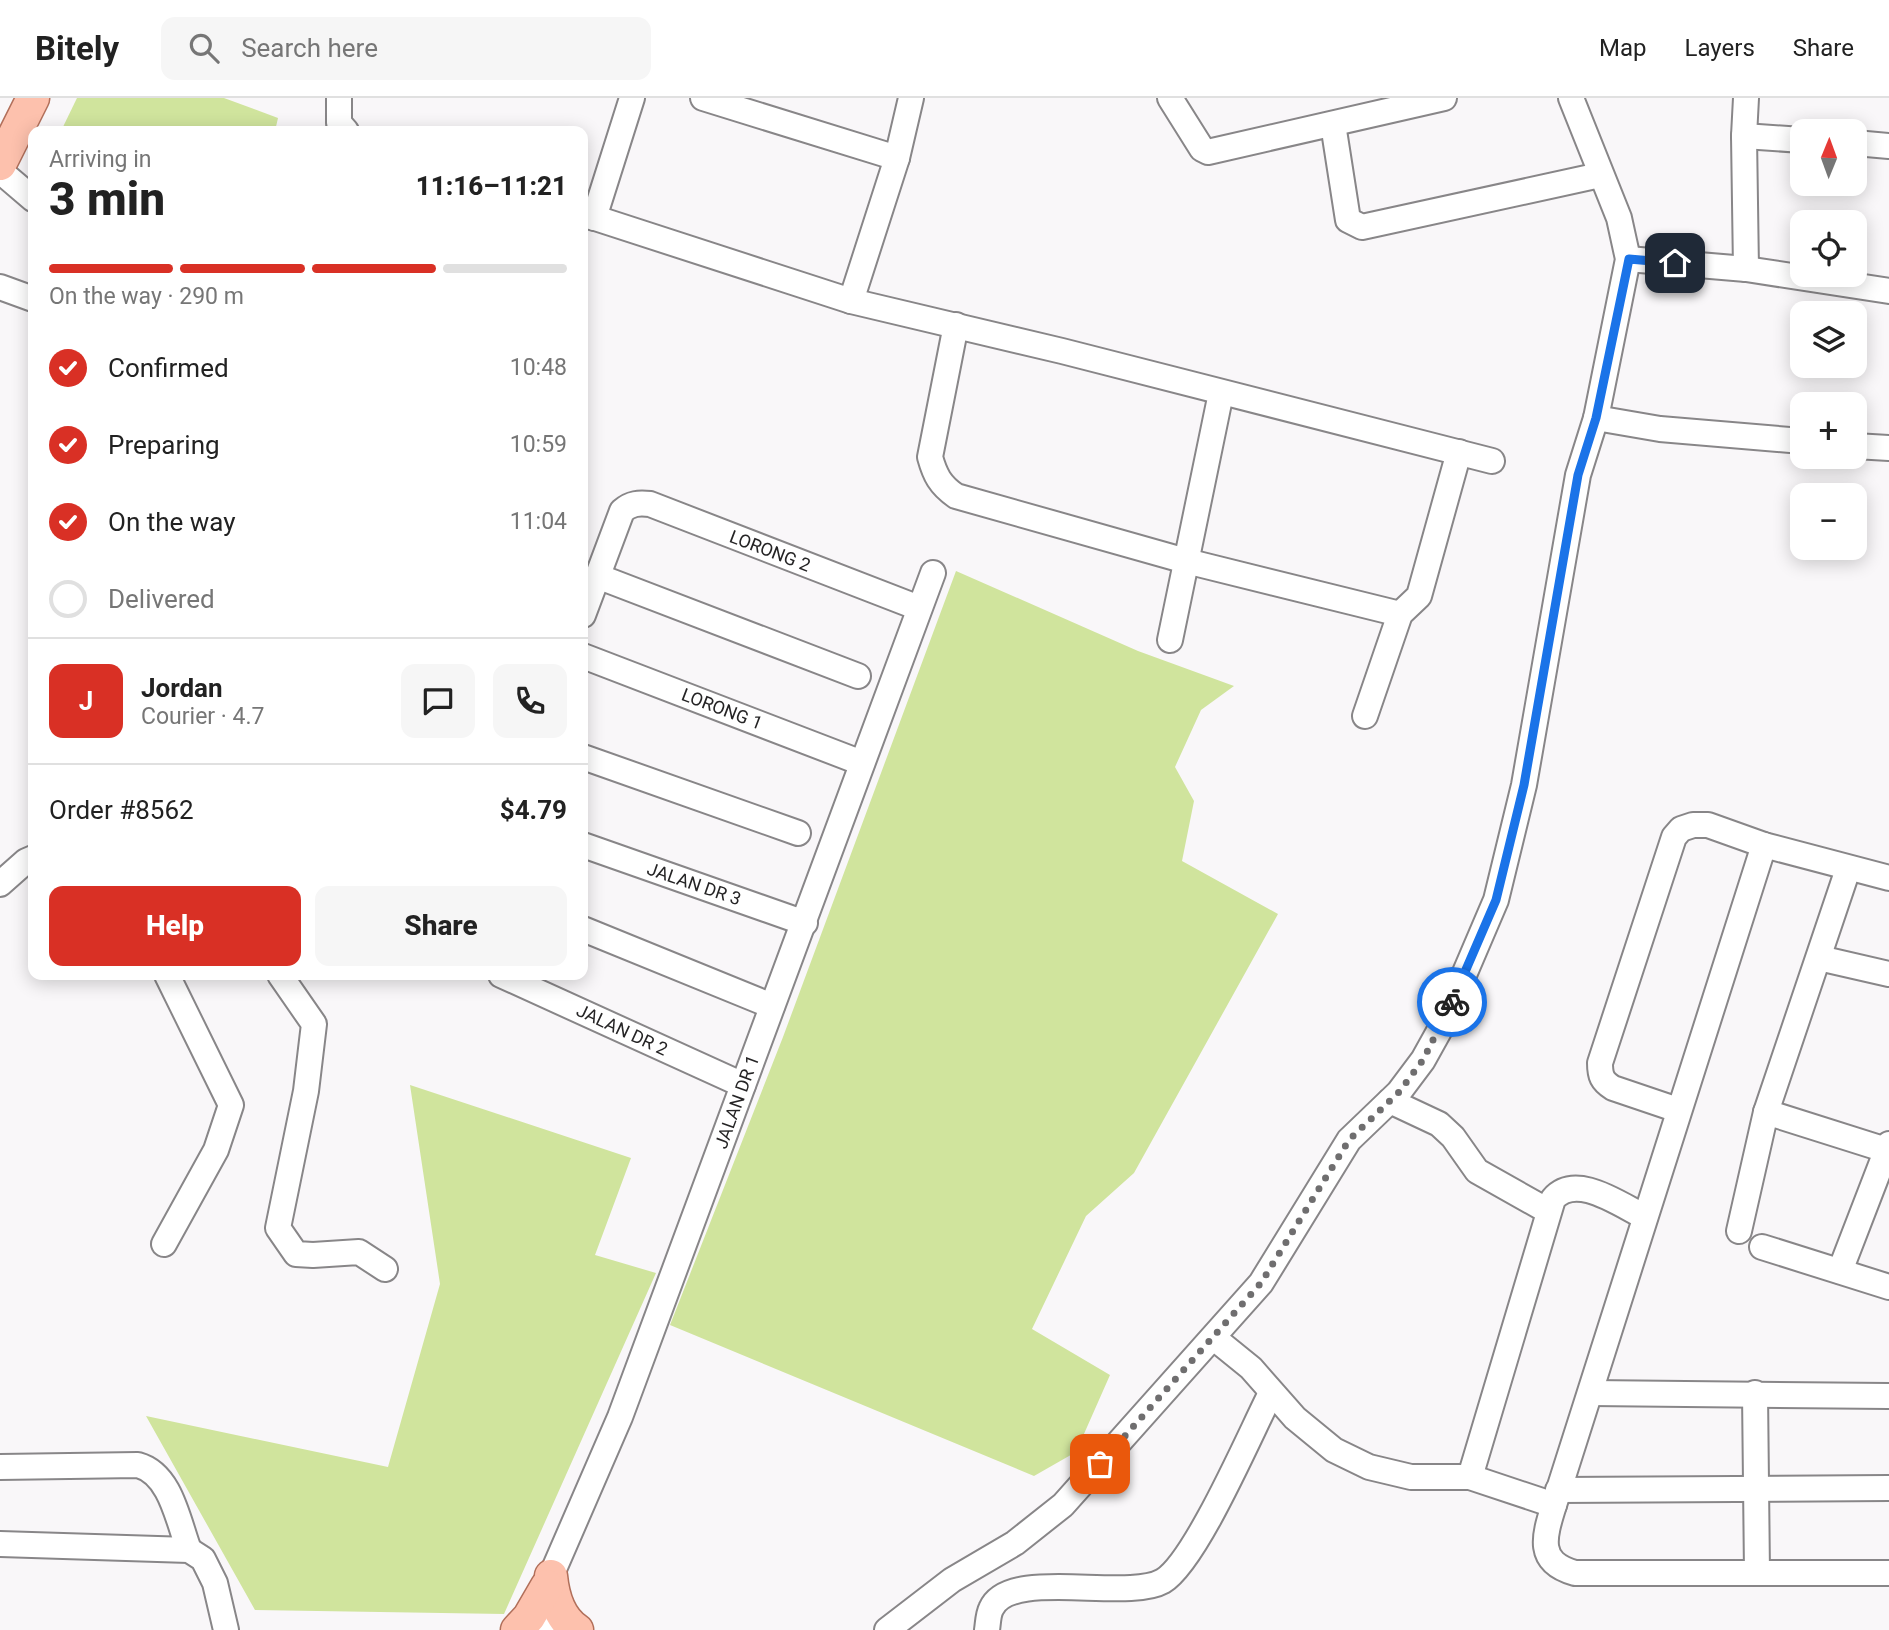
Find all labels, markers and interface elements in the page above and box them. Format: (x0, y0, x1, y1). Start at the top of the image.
search box (161, 17, 651, 80)
text: Bitely (35, 29, 119, 68)
icon: search (185, 29, 223, 67)
text: Search here (241, 33, 378, 63)
text: Map (1599, 34, 1647, 62)
text: Layers (1685, 34, 1755, 62)
text: Share (1793, 34, 1854, 62)
north arrow (1790, 119, 1867, 196)
map controls (1790, 119, 1867, 560)
text: Arriving in (49, 146, 152, 173)
text: 11:16–11:21 (416, 171, 567, 201)
text: 3 min (49, 172, 165, 226)
button: locate (1790, 210, 1867, 287)
pin (1645, 233, 1705, 293)
icon: home (1656, 244, 1694, 282)
text: On the way · 290 m (49, 283, 244, 310)
button: layers (1790, 301, 1867, 378)
icon: check (49, 349, 87, 387)
text: Confirmed (108, 353, 229, 383)
text: 10:48 (510, 354, 567, 381)
button: + (1790, 392, 1867, 469)
icon: check (49, 426, 87, 464)
text: Preparing (108, 430, 220, 460)
text: 10:59 (510, 431, 567, 458)
button: − (1790, 483, 1867, 560)
icon: check (49, 503, 87, 541)
text: On the way (108, 507, 236, 537)
text: 11:04 (510, 508, 567, 535)
street label: LORONG 2 (727, 526, 813, 576)
text: Delivered (108, 584, 215, 614)
button: chat (401, 664, 475, 738)
button: phone (493, 664, 567, 738)
text: Jordan (141, 673, 223, 703)
street label: LORONG 1 (679, 684, 765, 734)
text: J (79, 686, 93, 716)
text: Courier · 4.7 (141, 703, 264, 730)
text: Order #8562 (49, 795, 194, 825)
text: $4.79 (500, 795, 567, 825)
street label: JALAN DR 3 (644, 858, 744, 909)
button: Help (49, 886, 301, 966)
button: Share (315, 886, 567, 966)
courier (1417, 967, 1487, 1037)
icon: bike (1433, 983, 1471, 1021)
street label: JALAN DR 2 (573, 999, 671, 1060)
street label: JALAN DR 1 (710, 1052, 763, 1151)
pin (1070, 1434, 1130, 1494)
icon: bag (1081, 1445, 1119, 1483)

